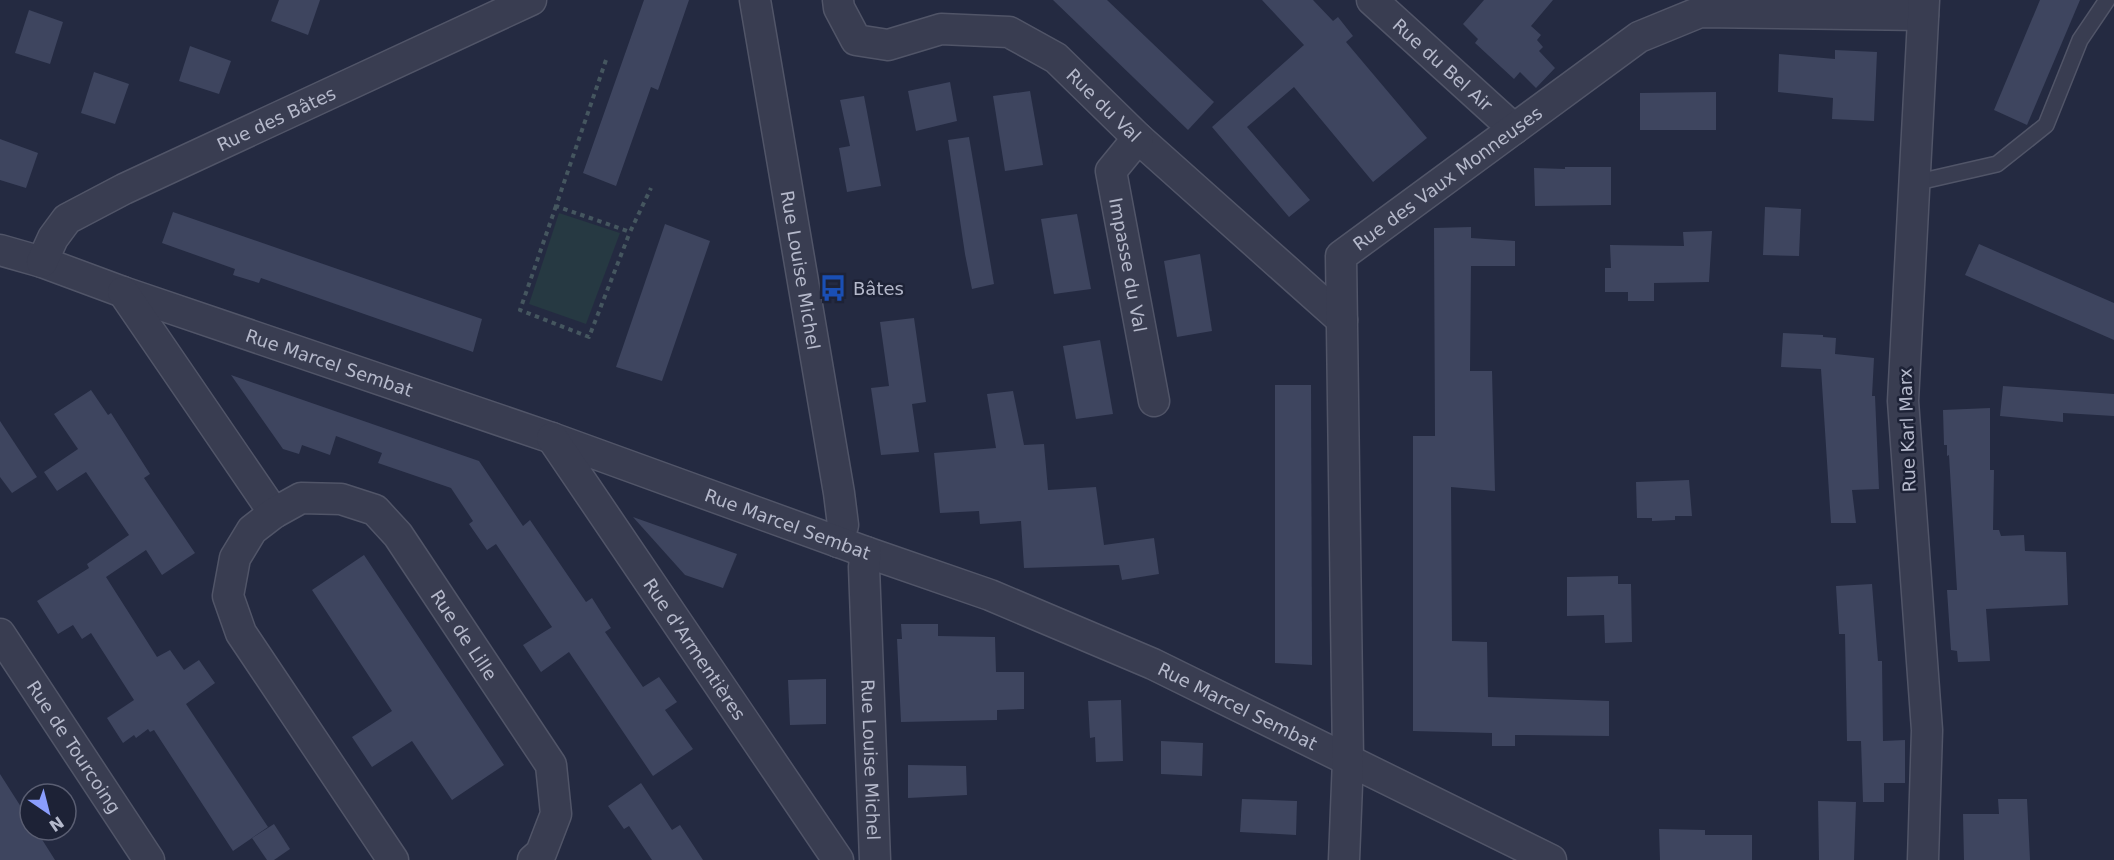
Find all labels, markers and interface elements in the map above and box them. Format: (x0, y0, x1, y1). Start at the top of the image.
street label: Rue du Bel Air (1389, 14, 1498, 116)
street label: Rue du Val (1063, 64, 1146, 146)
street label: Rue des Bâtes (213, 82, 339, 155)
street label: Rue des Vaux Monneuses (1349, 102, 1546, 254)
street label: Rue Louise Michel (777, 189, 825, 351)
street label: Impasse du Val (1106, 196, 1151, 334)
bus stop icon: Bâtes (818, 273, 848, 303)
place label: Bâtes (853, 278, 904, 299)
street label: Rue Marcel Sembat (243, 324, 415, 400)
street label: Rue Karl Marx (1894, 367, 1920, 493)
street label: Rue Marcel Sembat (702, 484, 873, 563)
street label: Rue d'Armentières (640, 574, 750, 724)
street label: Rue de Lille (427, 585, 502, 684)
street label: Rue Marcel Sembat (1155, 658, 1321, 754)
street label: Rue de Tourcoing (23, 676, 126, 817)
street label: Rue Louise Michel (858, 679, 885, 841)
north arrow (18, 782, 78, 842)
text: N (45, 812, 67, 835)

